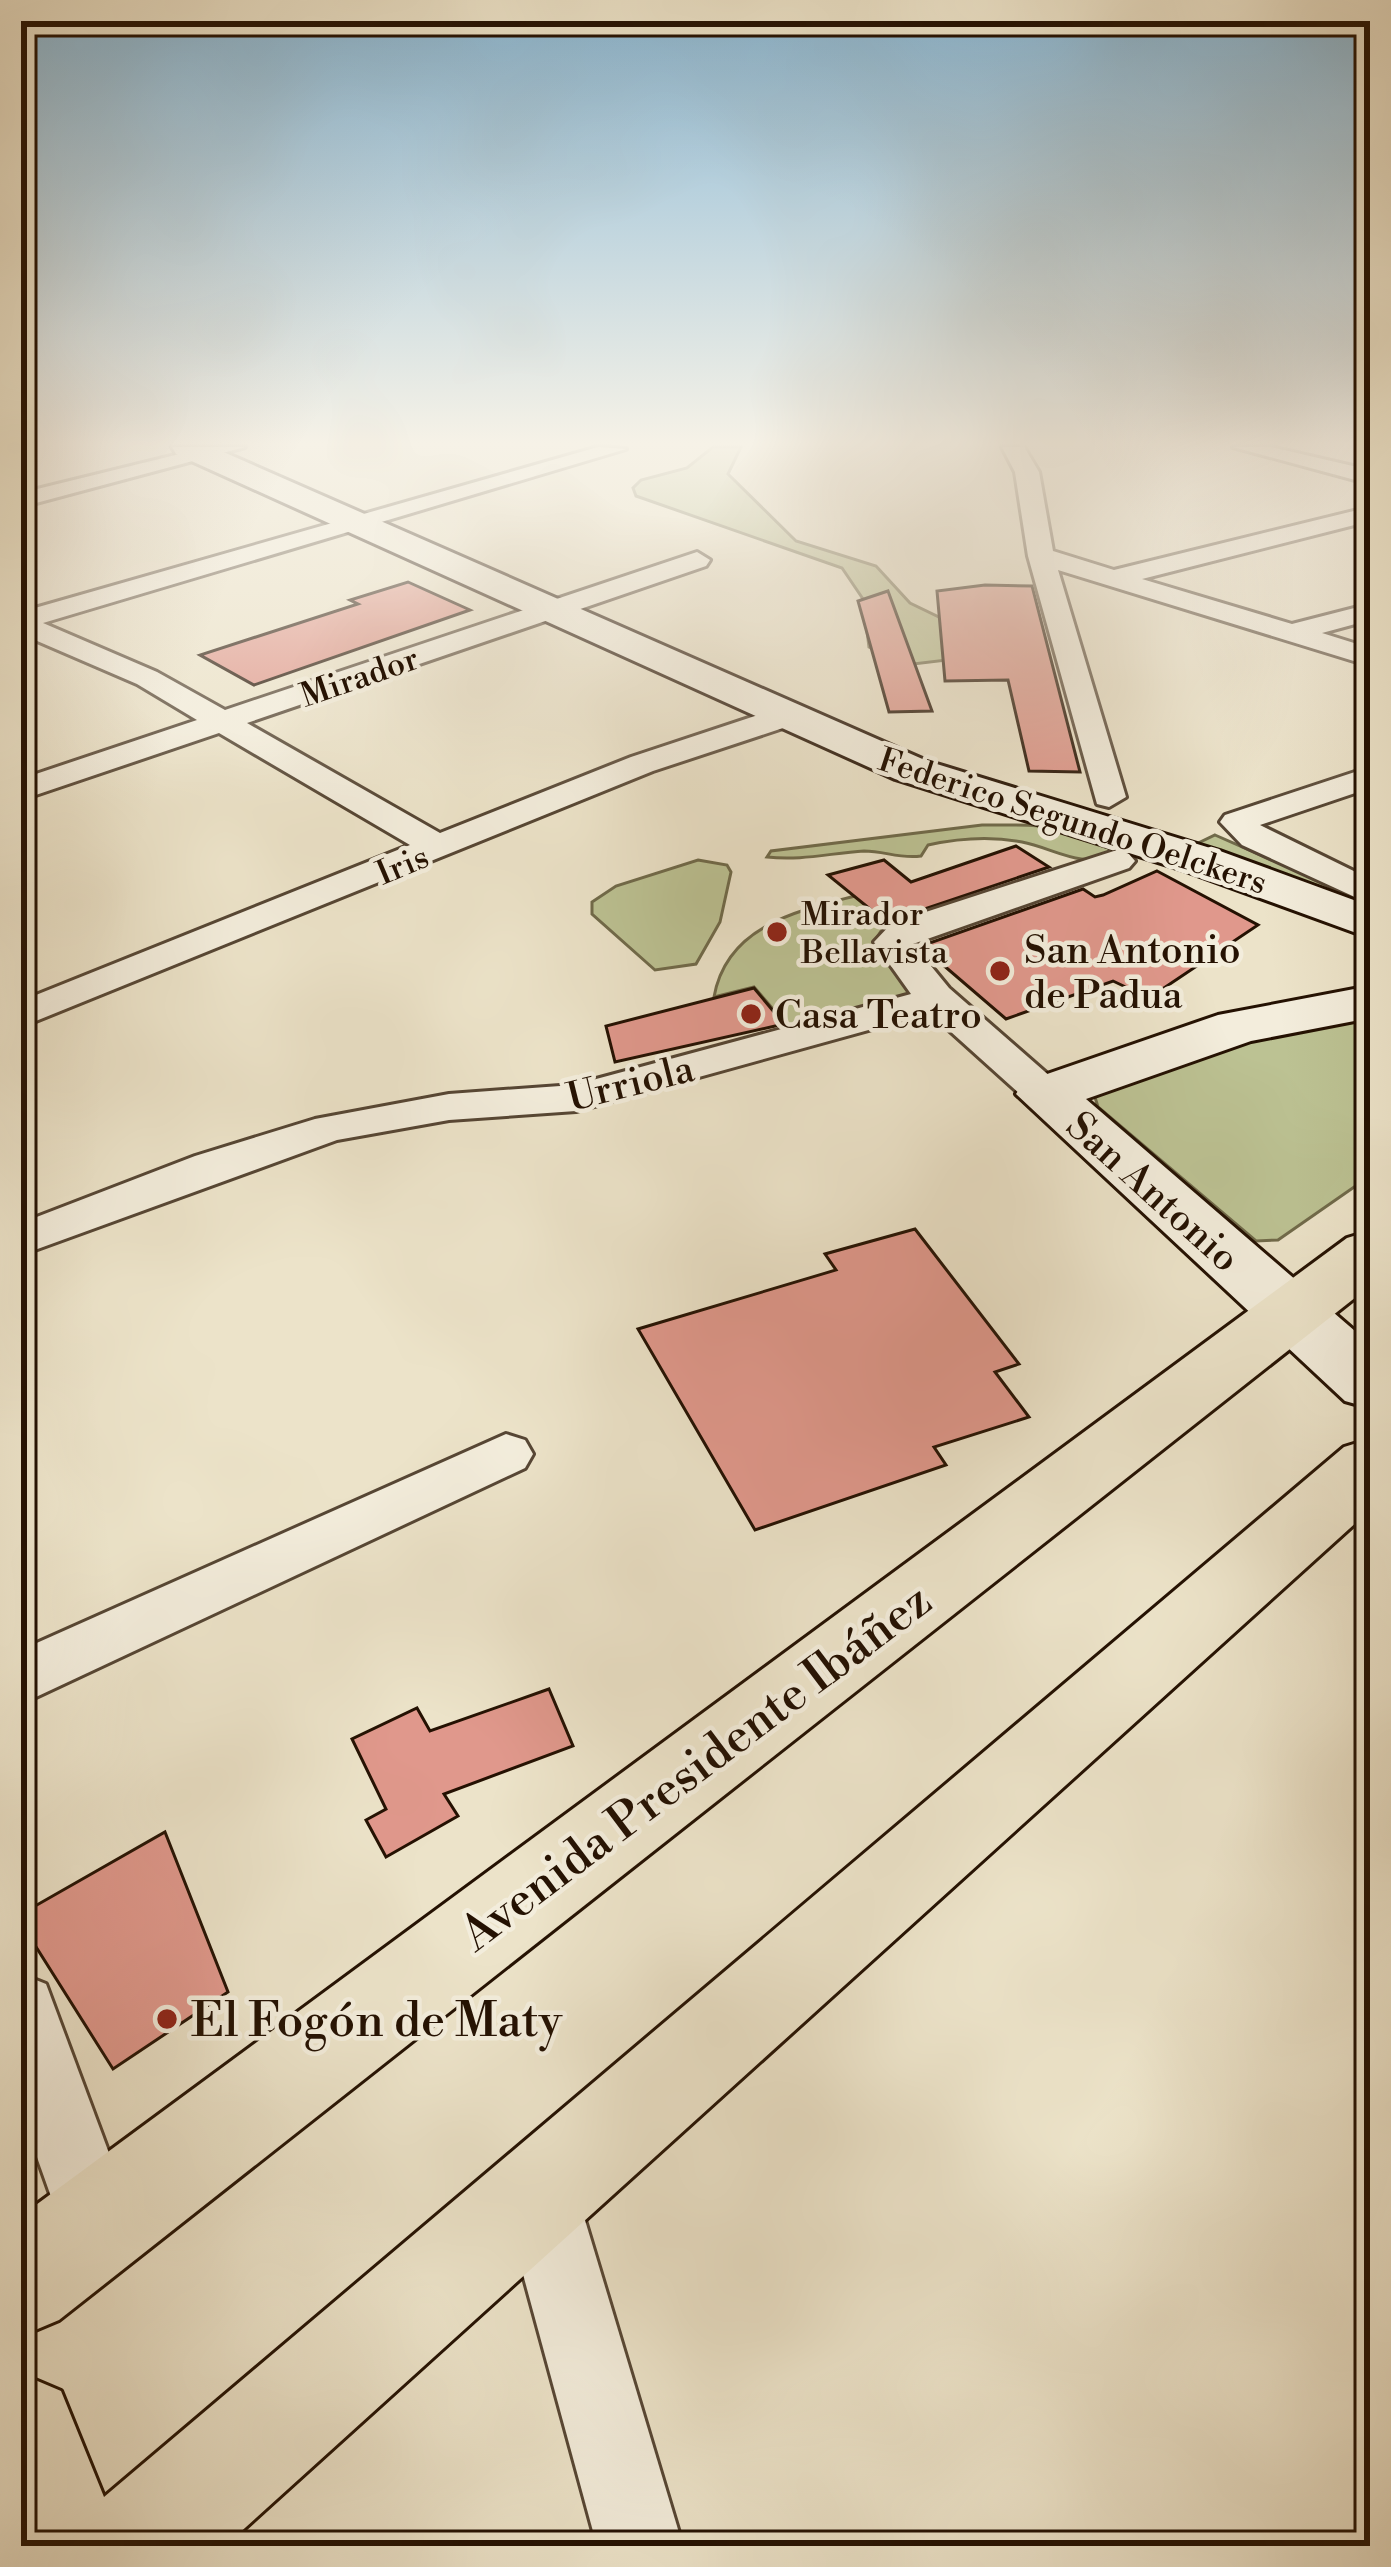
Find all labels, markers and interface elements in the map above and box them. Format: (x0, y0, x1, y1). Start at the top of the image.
street label: Mirador (295, 639, 424, 718)
street label: Federico Segundo Oelckers (873, 740, 1272, 905)
street label: Iris (371, 837, 435, 895)
place label: Mirador Bellavista (800, 895, 948, 974)
marker: Mirador Bellavista (764, 919, 790, 945)
place label: San Antonio de Padua (1024, 927, 1241, 1021)
marker: San Antonio de Padua (987, 958, 1013, 984)
place label: Casa Teatro (775, 992, 982, 1041)
marker: Casa Teatro (738, 1001, 764, 1027)
street label: Urriola (562, 1045, 700, 1124)
street label: San Antonio (1055, 1102, 1249, 1284)
street label: Avenida Presidente Ibáñez (448, 1571, 944, 1966)
place label: El Fogón de Maty (191, 1992, 563, 2052)
marker: El Fogón de Maty (154, 2006, 180, 2032)

